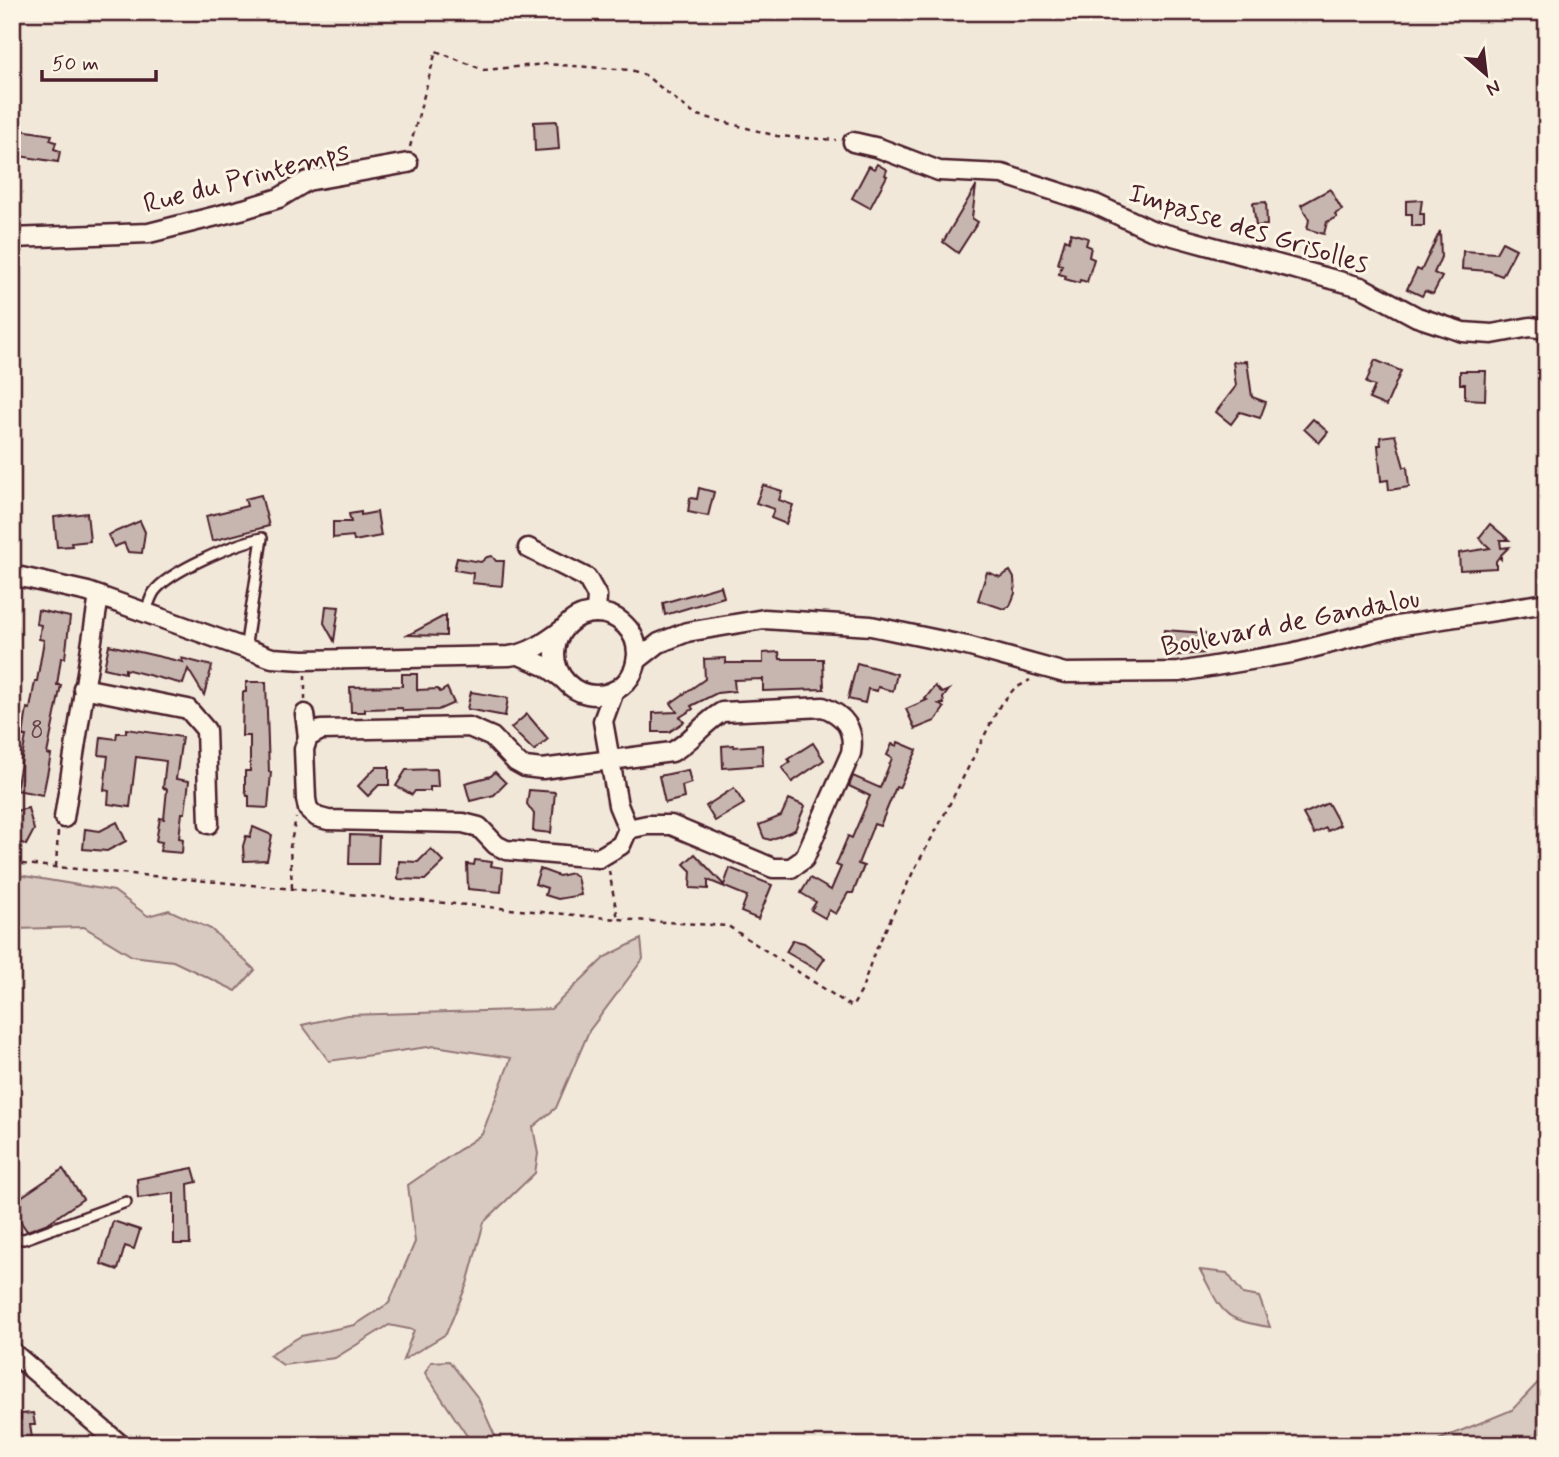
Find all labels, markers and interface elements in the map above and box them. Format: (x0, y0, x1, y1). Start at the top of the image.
scale bar (42, 38, 156, 82)
north arrow (1450, 38, 1520, 108)
text: 50 m (52, 50, 99, 78)
text: N (1482, 74, 1505, 102)
street label: Rue du Printemps (140, 133, 354, 224)
street label: Impasse des Grisolles (1124, 175, 1373, 284)
street label: Boulevard de Gandalou (1158, 580, 1423, 667)
house number: 8 (30, 715, 44, 746)

